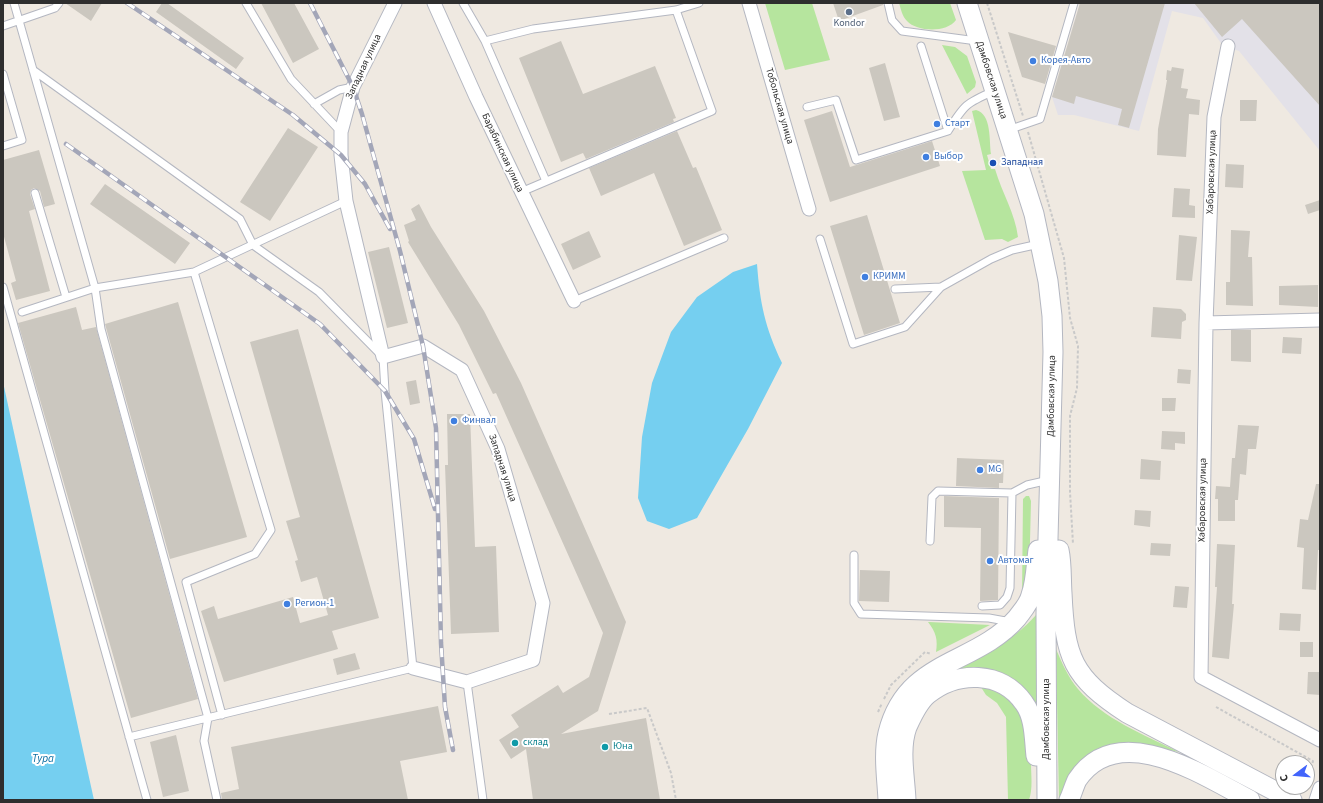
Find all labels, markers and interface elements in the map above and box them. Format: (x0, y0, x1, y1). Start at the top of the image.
marker: Kondor (844, 7, 854, 17)
place label: Kondor (833, 18, 865, 30)
street label: Западная улица (344, 33, 384, 101)
street label: Дамбовская улица (973, 39, 1009, 121)
place label: Корея-Авто (1041, 55, 1091, 67)
marker: Корея-Авто (1028, 56, 1038, 66)
street label: Тобольская улица (762, 66, 796, 146)
street label: Барабинская улица (478, 112, 526, 194)
place label: Старт (945, 118, 970, 130)
marker: Старт (932, 119, 942, 129)
street label: Хабаровская улица (1205, 130, 1219, 214)
place label: Выбор (934, 151, 963, 163)
marker: Выбор (921, 152, 931, 162)
place label: Западная (1001, 157, 1043, 169)
marker: Западная (988, 158, 998, 168)
place label: КРИММ (873, 271, 906, 283)
marker: КРИММ (860, 272, 870, 282)
street label: Дамбовская улица (1045, 355, 1059, 437)
place label: Финвал (462, 415, 496, 427)
marker: Финвал (449, 416, 459, 426)
street label: Западная улица (485, 433, 519, 503)
street label: Хабаровская улица (1196, 458, 1210, 542)
place label: MG (988, 464, 1001, 476)
marker: MG (975, 465, 985, 475)
place label: Автомаг (998, 555, 1034, 567)
marker: Автомаг (985, 556, 995, 566)
place label: Регион-1 (295, 598, 334, 610)
marker: Регион-1 (282, 599, 292, 609)
street label: Дамбовская улица (1041, 678, 1053, 760)
place label: склад (523, 737, 548, 749)
marker: склад (510, 738, 520, 748)
place label: Юна (613, 741, 633, 753)
marker: Юна (600, 742, 610, 752)
water label: Тура (32, 753, 54, 767)
north arrow (1275, 755, 1315, 795)
text: С (1276, 773, 1292, 783)

